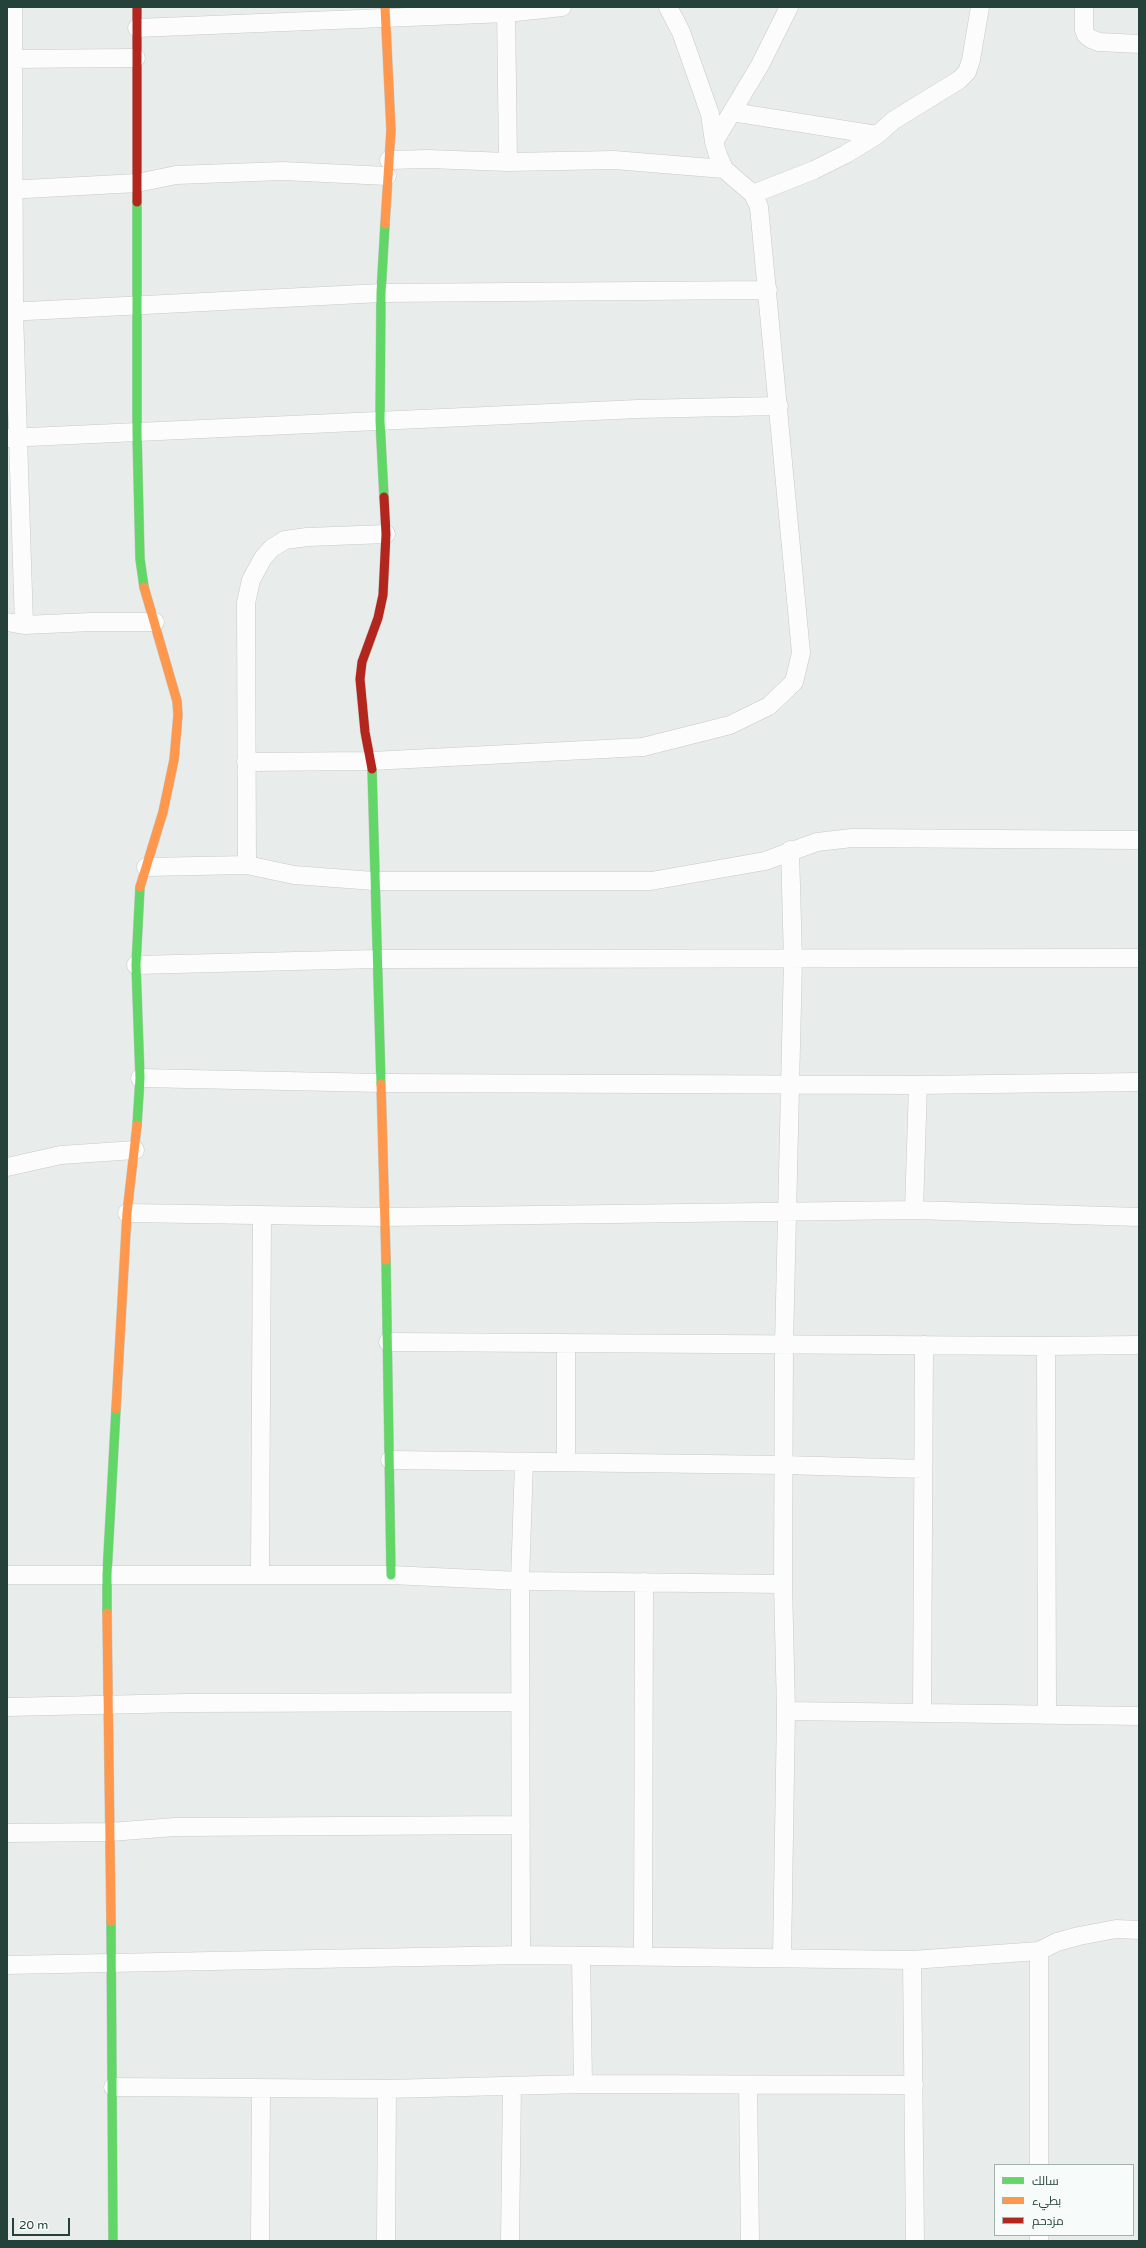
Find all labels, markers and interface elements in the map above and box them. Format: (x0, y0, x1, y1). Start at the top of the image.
legend (994, 2164, 1134, 2236)
text: سالك (1032, 2174, 1059, 2188)
text: بطيء (1032, 2194, 1061, 2208)
scale bar (14, 2210, 72, 2236)
text: مزدحم (1032, 2214, 1064, 2228)
text: 20 m (19, 2218, 48, 2232)

